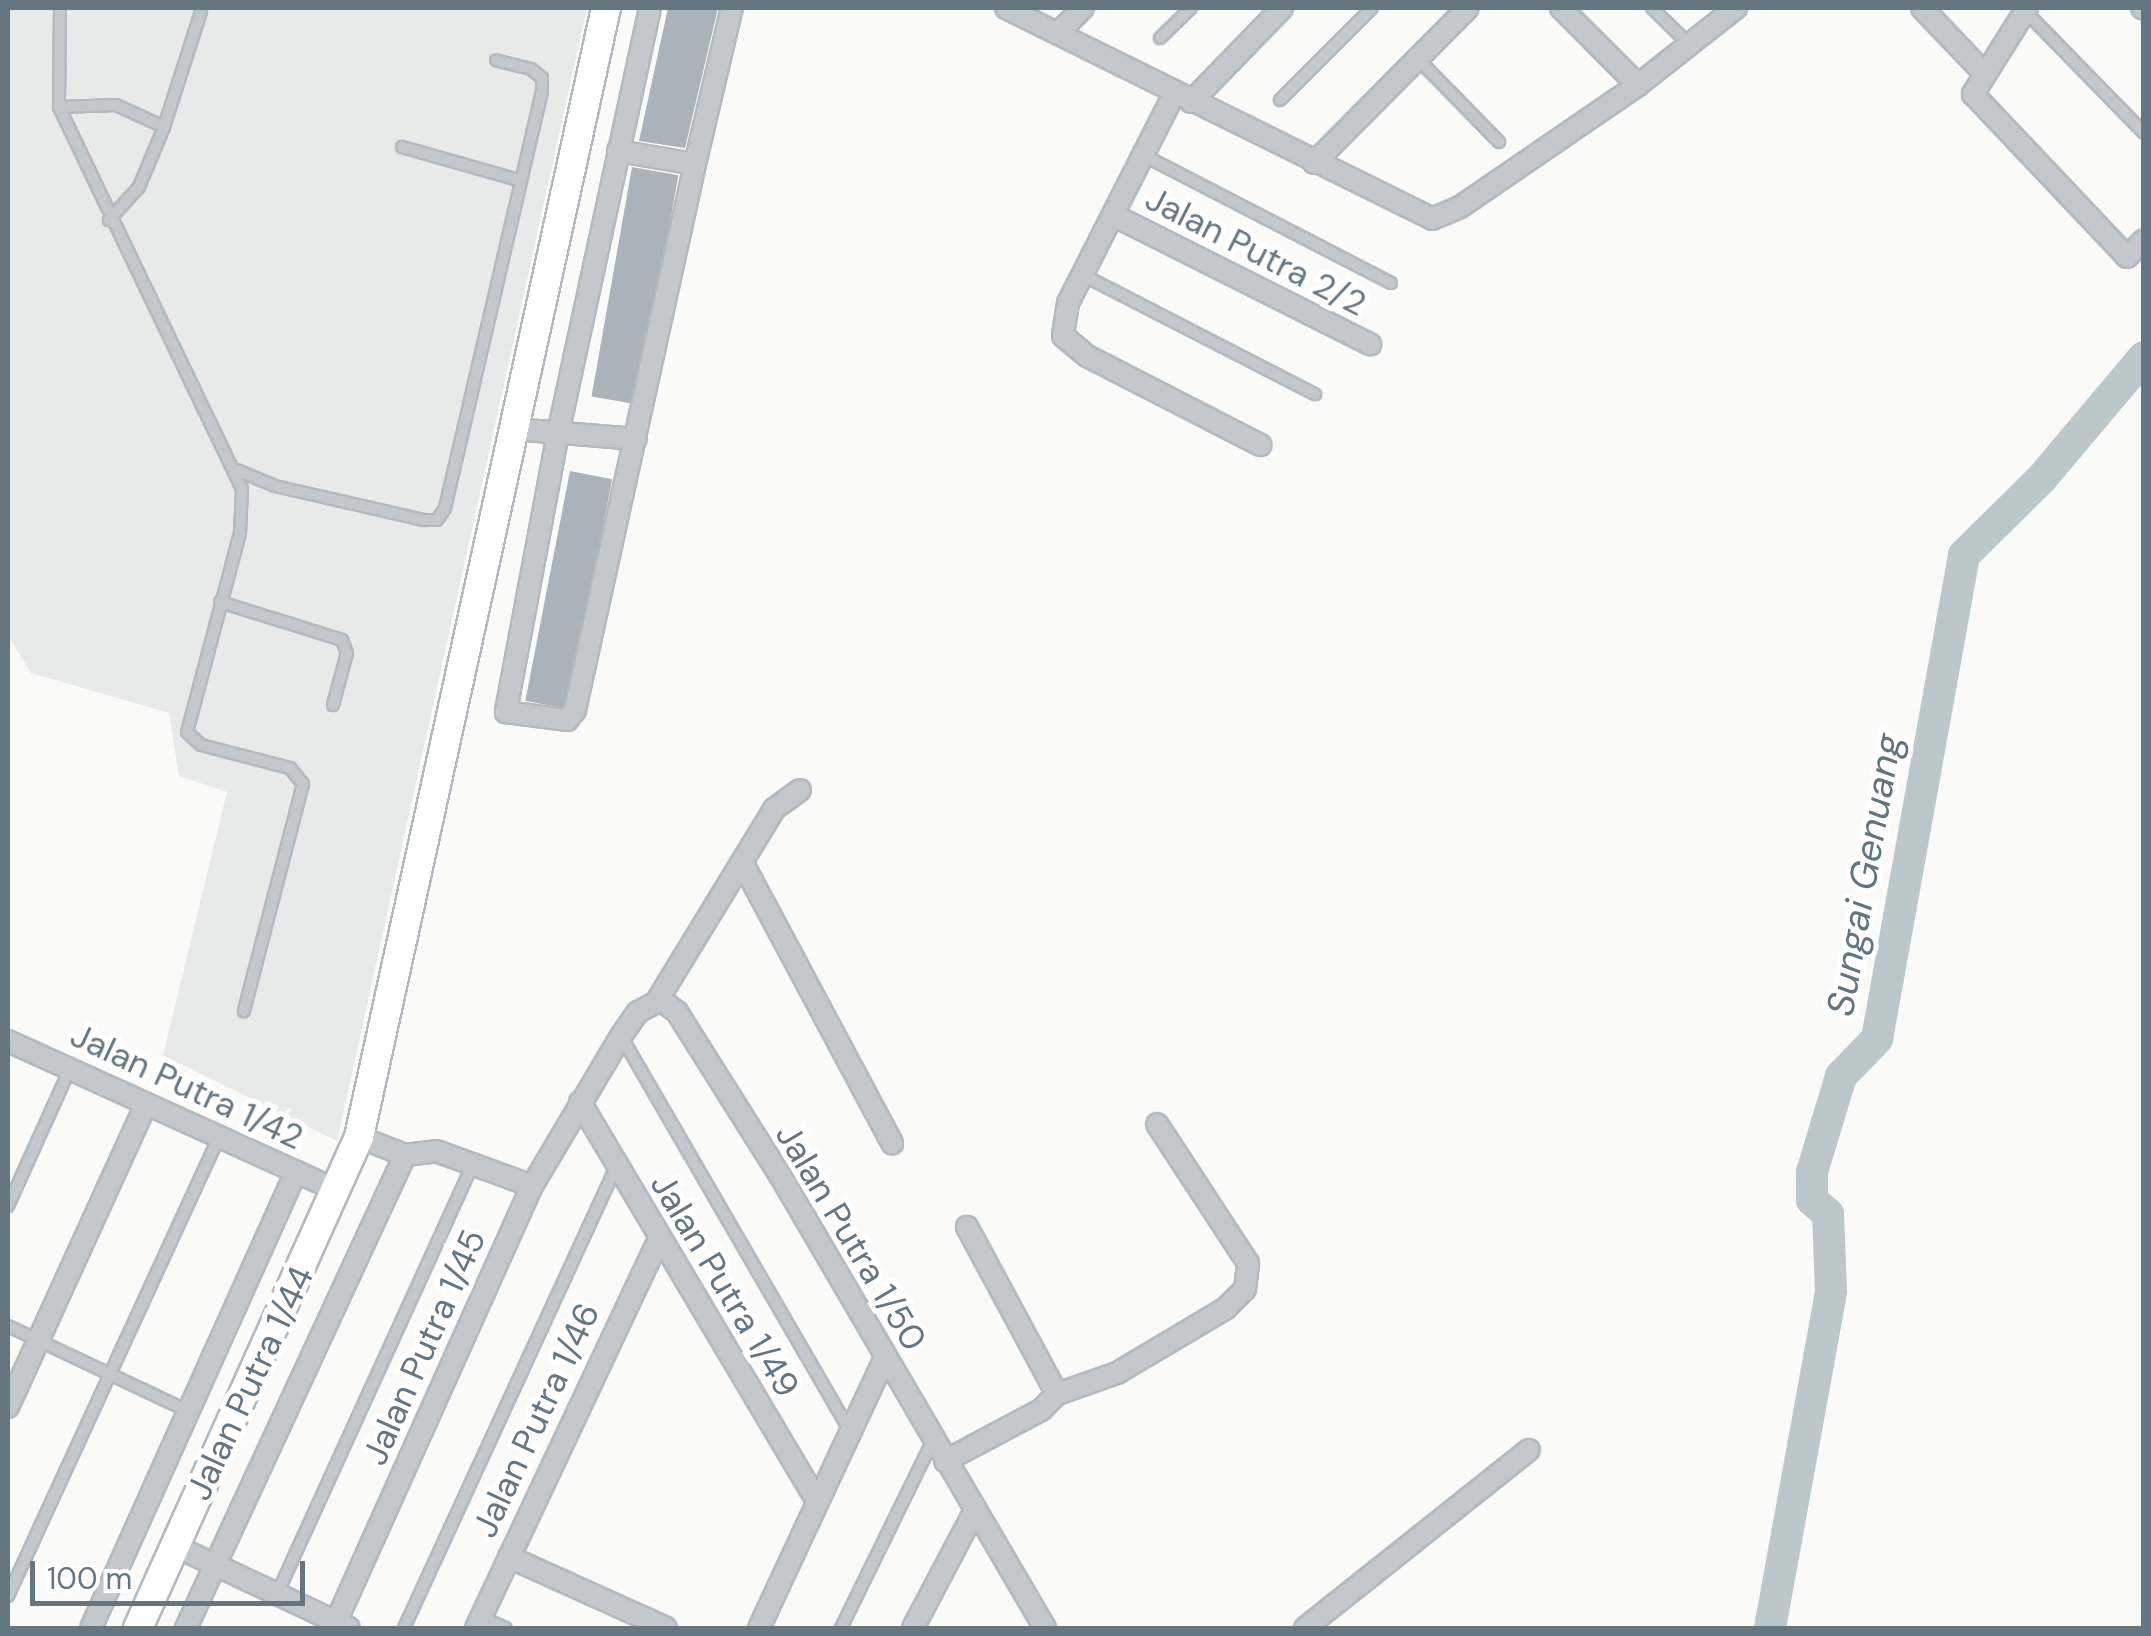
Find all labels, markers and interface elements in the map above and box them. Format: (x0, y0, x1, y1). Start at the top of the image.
street label: Jalan Putra 2/2 (1139, 177, 1373, 325)
water label: Sungai Genuang (1818, 730, 1912, 1020)
street label: Jalan Putra 1/42 (64, 1014, 310, 1158)
street label: Jalan Putra 1/50 (767, 1116, 935, 1358)
street label: Jalan Putra 1/49 (642, 1165, 808, 1405)
street label: Jalan Putra 1/45 (353, 1223, 495, 1471)
street label: Jalan Putra 1/44 (178, 1260, 322, 1506)
street label: Jalan Putra 1/46 (463, 1296, 609, 1544)
scale bar (35, 1541, 310, 1603)
text: 100 m (47, 1559, 132, 1598)

